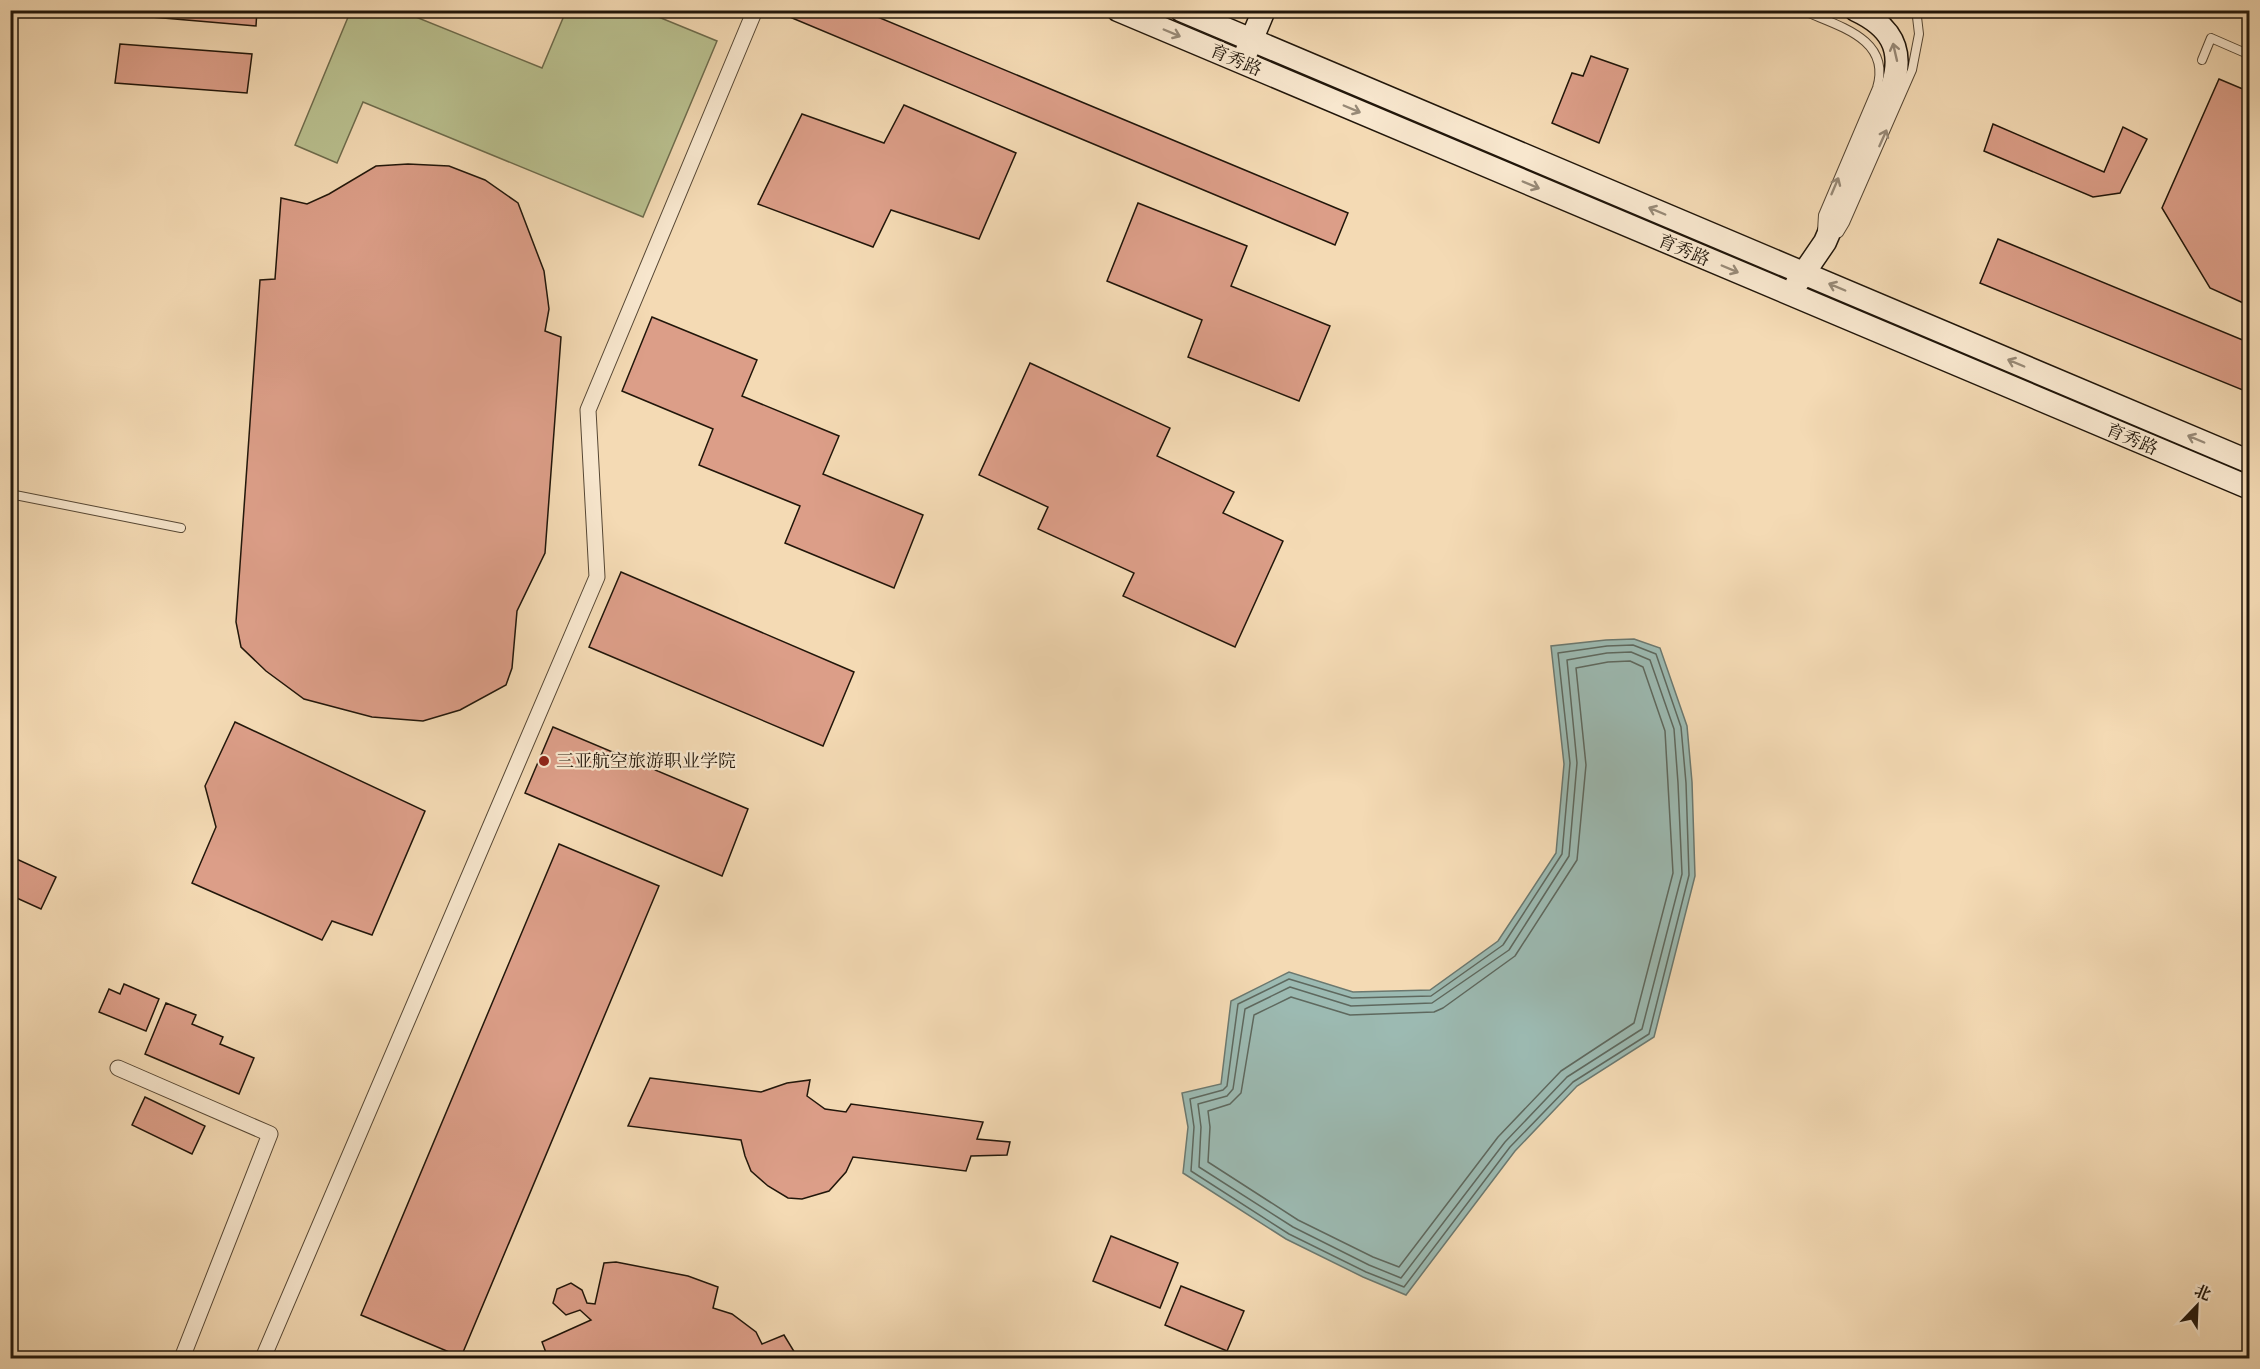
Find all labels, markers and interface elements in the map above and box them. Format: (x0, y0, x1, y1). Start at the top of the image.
one-way arrow (1163, 28, 1181, 39)
street label: 育秀路 (1206, 40, 1265, 83)
one-way arrow (1889, 43, 1900, 62)
one-way arrow (1342, 104, 1361, 115)
one-way arrow (1878, 129, 1889, 147)
one-way arrow (1830, 177, 1841, 196)
one-way arrow (1522, 180, 1540, 191)
one-way arrow (1648, 205, 1667, 216)
street label: 育秀路 (1654, 230, 1713, 273)
one-way arrow (1721, 264, 1739, 275)
one-way arrow (1828, 281, 1846, 292)
one-way arrow (2007, 357, 2026, 368)
street label: 育秀路 (2102, 419, 2161, 462)
one-way arrow (2187, 433, 2205, 444)
place label: 三亚航空旅游职业学院 (556, 751, 736, 774)
marker: 三亚航空旅游职业学院 (537, 754, 551, 768)
north arrow (2167, 1276, 2227, 1336)
text: 北 (2191, 1282, 2213, 1306)

